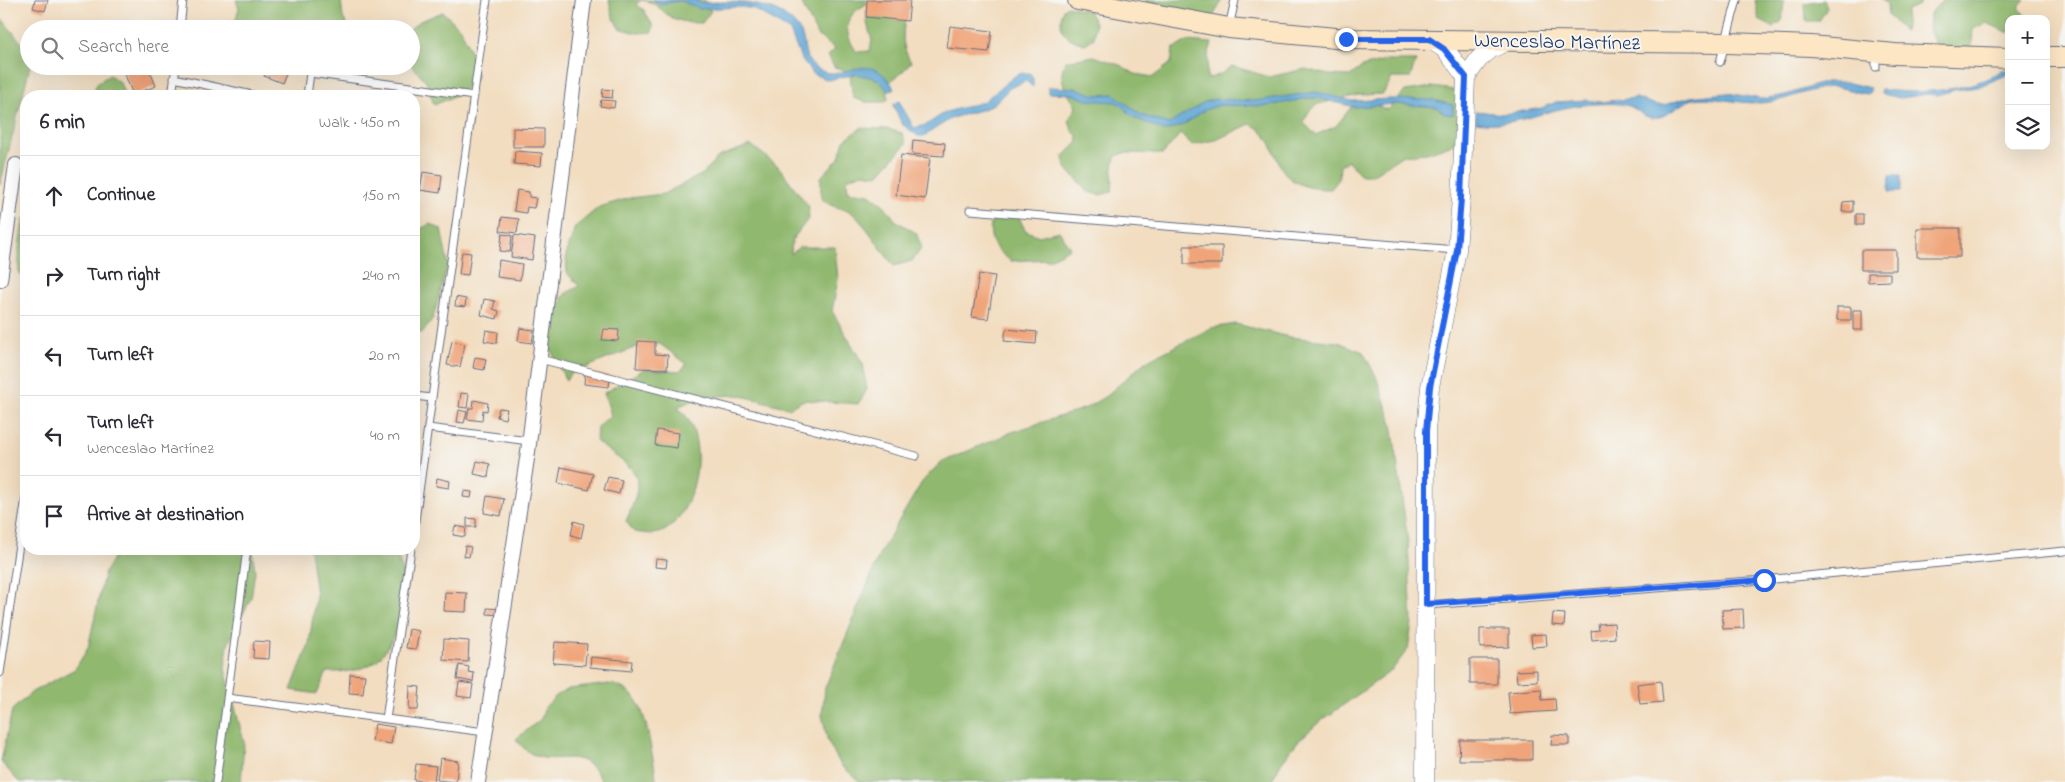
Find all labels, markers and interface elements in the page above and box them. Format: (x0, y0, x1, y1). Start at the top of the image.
map controls (2005, 15, 2050, 150)
button: + (2005, 15, 2050, 60)
search box (20, 20, 420, 75)
street label: Wenceslao Martínez (1473, 27, 1641, 59)
route end (1335, 28, 1358, 51)
icon: search (38, 34, 66, 62)
text: Search here (78, 34, 169, 61)
button: − (2005, 60, 2050, 105)
button: layers (2005, 105, 2050, 150)
text: 6 min (40, 108, 85, 138)
text: Walk · 450 m (319, 111, 400, 135)
icon: ahead (40, 182, 68, 210)
text: Continue (87, 182, 155, 209)
text: 150 m (362, 184, 400, 208)
icon: right (40, 262, 68, 290)
text: Turn right (87, 262, 160, 289)
text: 240 m (362, 264, 400, 288)
icon: left (40, 342, 68, 370)
text: Turn left (87, 342, 154, 369)
text: 20 m (369, 344, 400, 368)
text: Turn left (87, 410, 154, 437)
icon: left (40, 422, 68, 450)
text: 40 m (370, 424, 400, 448)
text: Wenceslao Martínez (87, 437, 214, 461)
icon: arrive (40, 502, 68, 530)
text: Arrive at destination (87, 502, 244, 529)
route start (1753, 569, 1776, 592)

